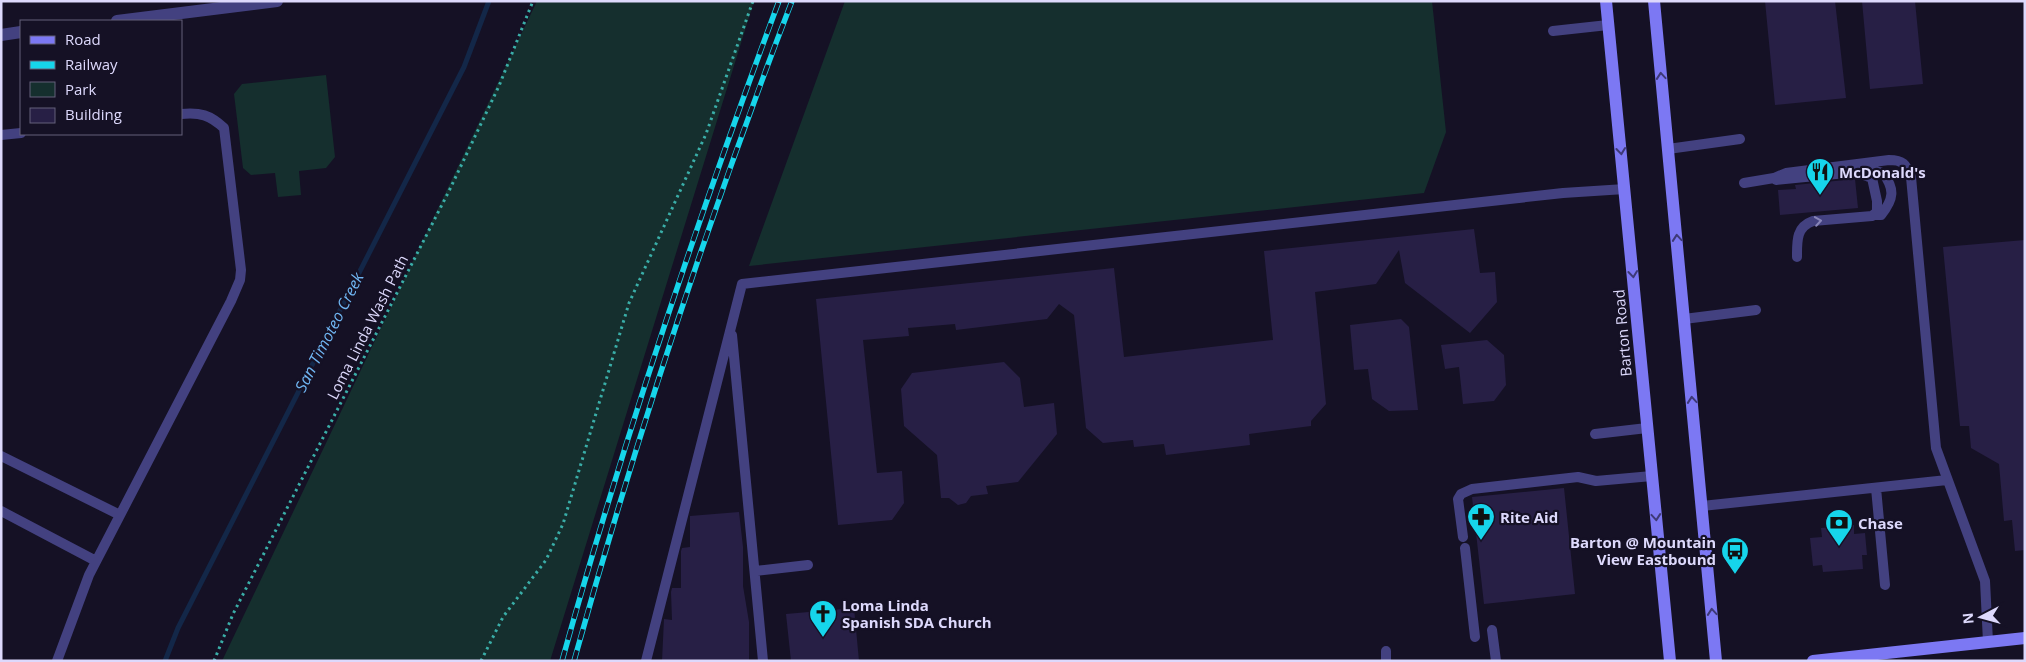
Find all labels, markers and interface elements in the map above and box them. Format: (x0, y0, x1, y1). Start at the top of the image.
legend (20, 20, 182, 135)
text: Road (65, 29, 101, 49)
text: Railway (65, 54, 118, 74)
one-way arrow (1656, 72, 1667, 80)
text: Park (65, 79, 96, 99)
text: Building (65, 104, 122, 124)
one-way arrow (1615, 147, 1626, 155)
restaurant icon: McDonald's (1805, 157, 1835, 196)
place label: McDonald's (1839, 162, 1926, 182)
one-way arrow (1813, 217, 1822, 227)
one-way arrow (1671, 234, 1682, 242)
street label: Loma Linda Wash Path (322, 251, 412, 403)
water label: San Timoteo Creek (289, 267, 369, 396)
one-way arrow (1627, 271, 1638, 279)
street label: Barton Road (1608, 289, 1636, 377)
one-way arrow (1687, 396, 1698, 404)
pharmacy icon: Rite Aid (1466, 502, 1496, 541)
place label: Rite Aid (1500, 507, 1558, 527)
bank icon: Chase (1824, 508, 1854, 547)
one-way arrow (1650, 513, 1661, 521)
place label: Chase (1858, 513, 1903, 533)
place label: Barton @ Mountain View Eastbound (1570, 532, 1716, 569)
bus stop icon: Barton @ Mountain View Eastbound (1720, 536, 1750, 575)
north arrow (1956, 592, 2006, 642)
place label: Loma Linda Spanish SDA Church (842, 595, 992, 632)
church icon: Loma Linda Spanish SDA Church (808, 599, 838, 638)
one-way arrow (1707, 608, 1718, 616)
text: N (1958, 612, 1978, 625)

